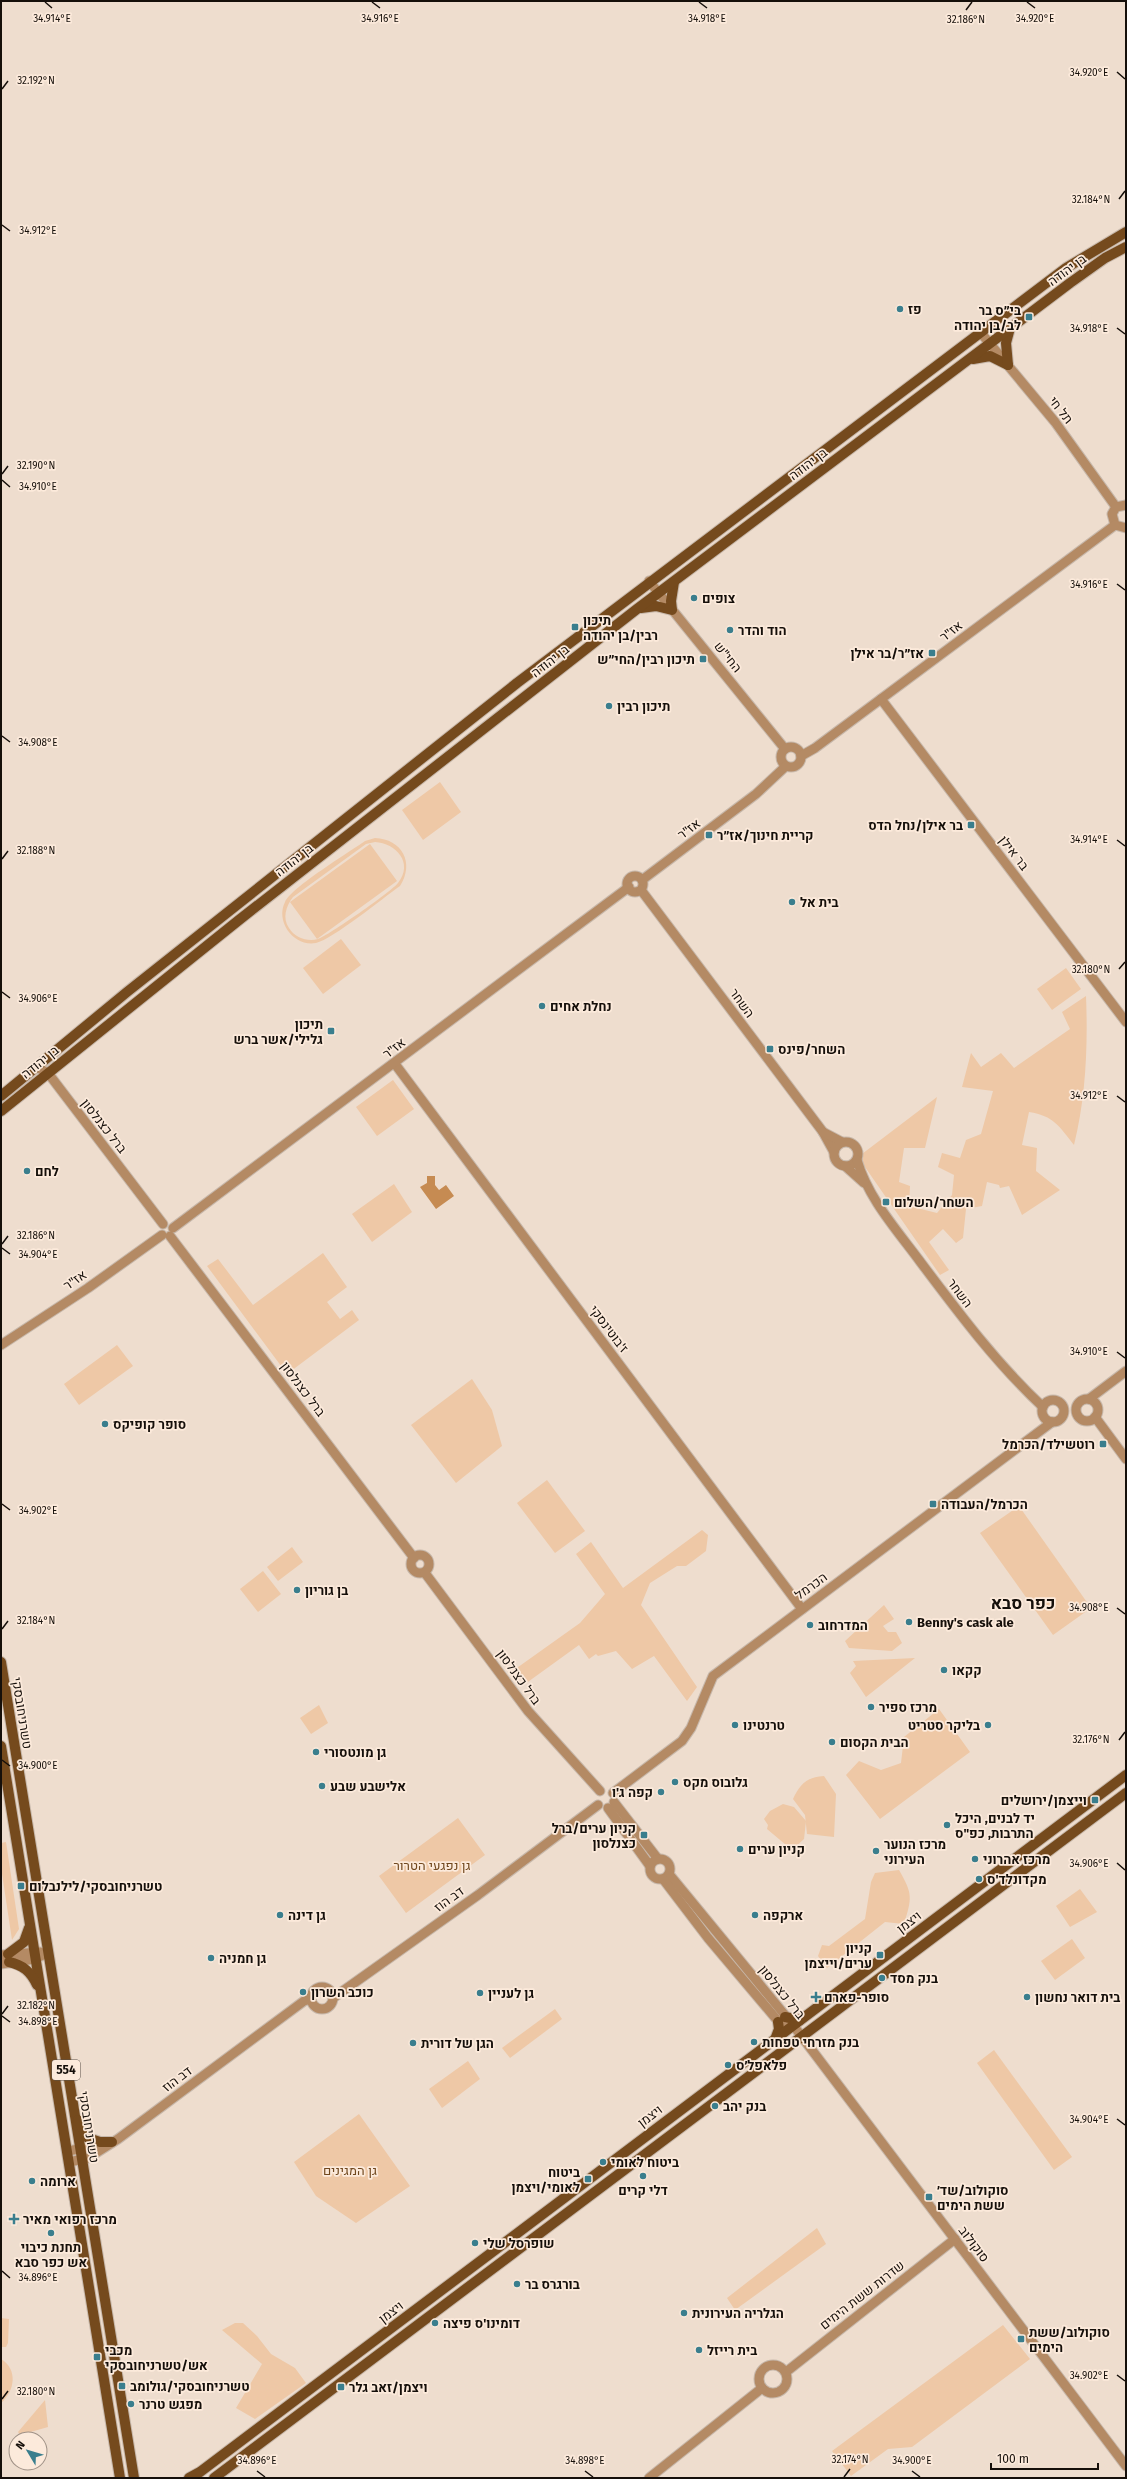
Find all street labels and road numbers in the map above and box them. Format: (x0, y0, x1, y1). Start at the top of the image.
street label: בן יהודה (1045, 251, 1089, 289)
street label: תל חי (1046, 394, 1076, 426)
street label: בן יהודה (786, 445, 830, 483)
street label: אז"ר (937, 618, 965, 644)
street label: החי"ש (711, 639, 745, 675)
street label: בן יהודה (528, 642, 572, 680)
street label: אז"ר (675, 816, 703, 842)
street label: בר אילן (996, 833, 1032, 873)
street label: בן יהודה (272, 841, 316, 879)
street label: השחר (726, 986, 758, 1020)
street label: אז"ר (380, 1035, 408, 1061)
street label: בן יהודה (18, 1042, 62, 1082)
street label: ברל כצנלסון (78, 1096, 130, 1156)
street label: אז"ר (61, 1267, 89, 1293)
street label: השחר (944, 1276, 976, 1310)
street label: ז'בוטינסקי (586, 1302, 632, 1356)
street label: ברל כצנלסון (278, 1359, 329, 1419)
street label: הכרמל (792, 1569, 830, 1603)
street label: ברל כצנלסון (494, 1646, 544, 1708)
street label: טשרניחובסקי (9, 1676, 35, 1750)
street label: דב הוז (431, 1883, 467, 1915)
street label: ויצמן (894, 1908, 924, 1936)
street label: ברל כצנלסון (756, 1962, 808, 2022)
road number: 554 (52, 2060, 80, 2080)
street label: דב הוז (159, 2063, 195, 2095)
street label: טשרניחובסקי (76, 2090, 102, 2164)
street label: ויצמן (635, 2102, 665, 2130)
street label: סוקולוב (956, 2223, 992, 2265)
street label: שדרות ששת הימים (817, 2257, 907, 2333)
street label: ויצמן (376, 2298, 406, 2326)

